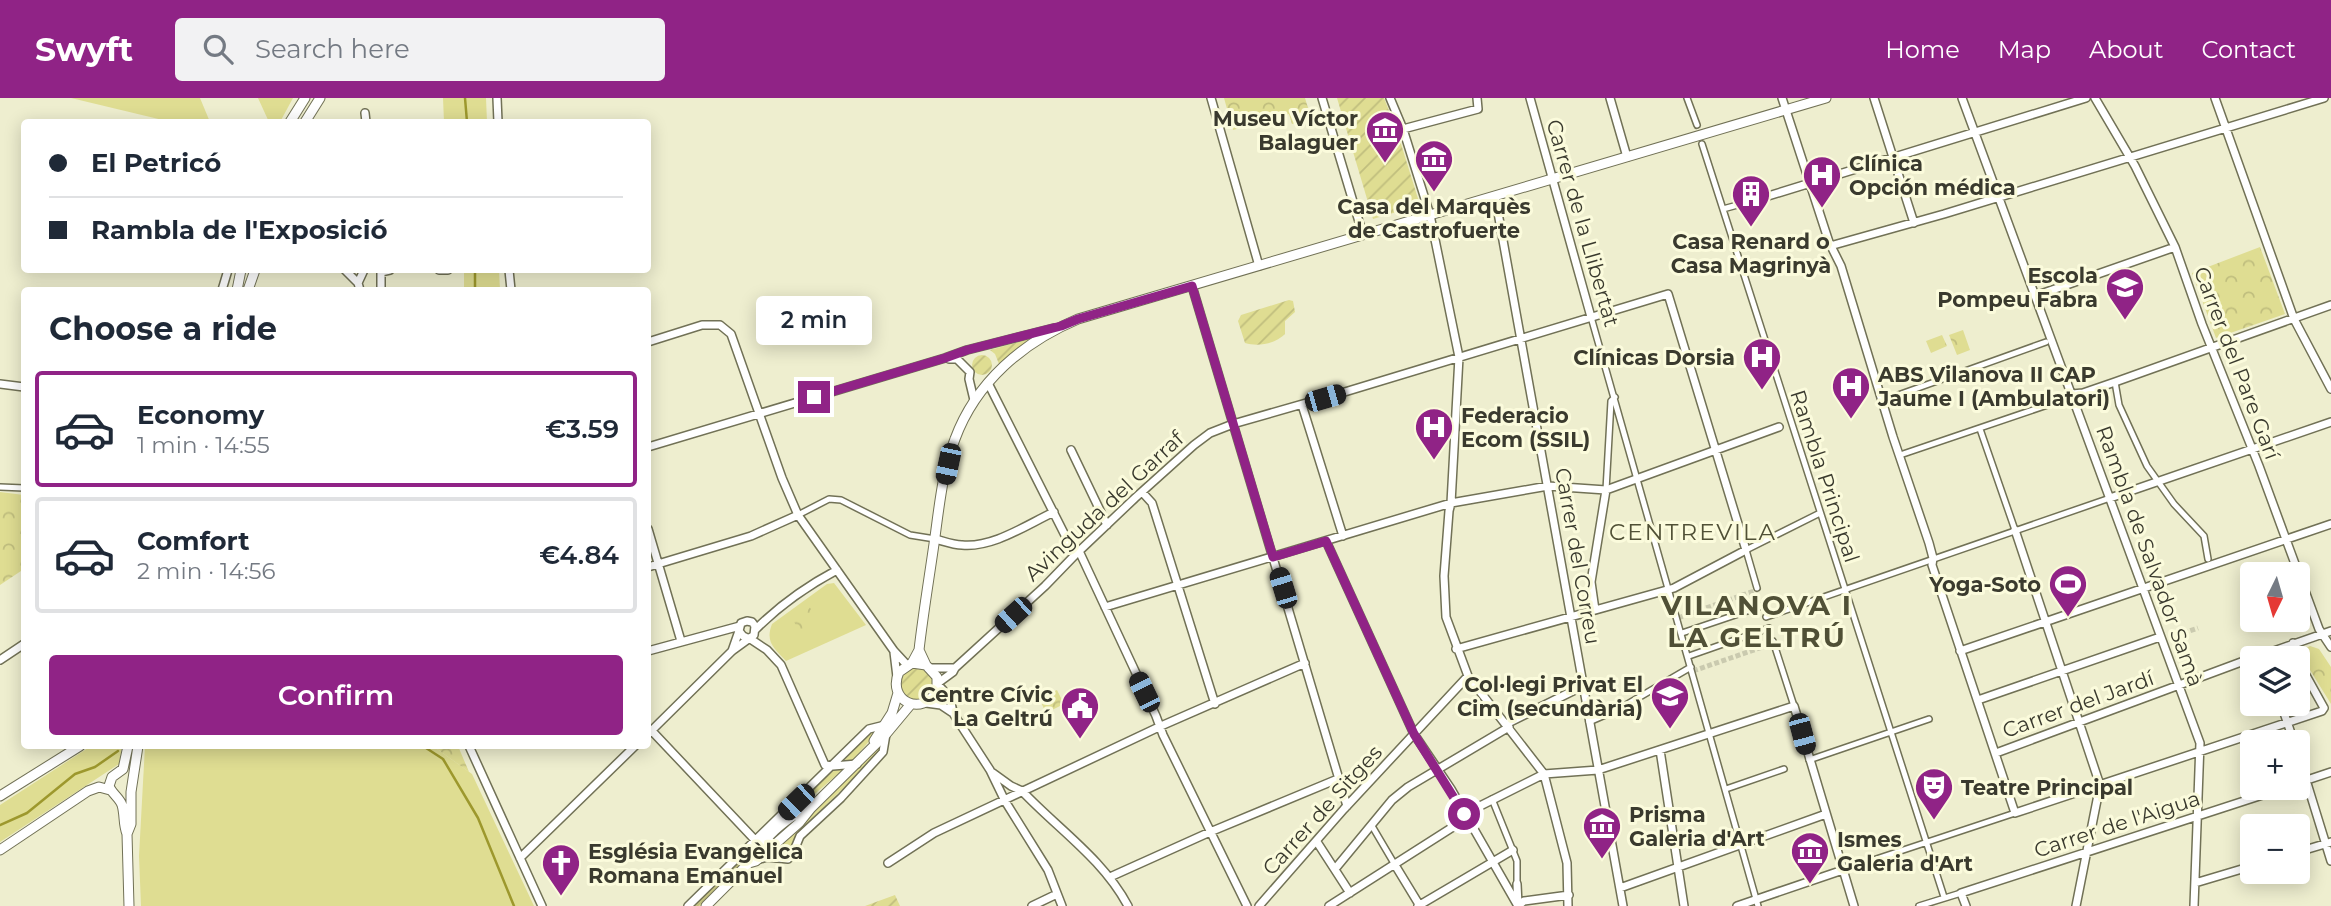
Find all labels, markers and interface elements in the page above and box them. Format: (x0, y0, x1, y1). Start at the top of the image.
search box (175, 18, 665, 81)
text: Swyft (35, 29, 133, 69)
icon: search (199, 30, 237, 68)
text: Search here (255, 33, 410, 65)
text: Home (1885, 35, 1960, 64)
text: Map (1998, 35, 2051, 64)
text: About (2089, 35, 2163, 64)
text: Contact (2201, 35, 2296, 64)
place label: Museu Víctor Balaguer (1213, 106, 1358, 155)
museum icon: Museu Víctor Balaguer (1364, 109, 1406, 164)
street label: Carrer de la Llibertat (1541, 116, 1625, 330)
museum icon: Casa del Marquès de Castrofuerte (1413, 138, 1455, 193)
text: El Petricó (91, 147, 221, 179)
place label: Clínica Opción médica (1849, 151, 2016, 200)
hospital icon: Clínica Opción médica (1801, 154, 1843, 209)
building icon: Casa Renard o Casa Magrinyà (1730, 173, 1772, 228)
place label: Casa del Marquès de Castrofuerte (1337, 194, 1531, 243)
text: Rambla de l'Exposició (91, 214, 388, 246)
place label: Casa Renard o Casa Magrinyà (1671, 229, 1831, 278)
place label: Escola Pompeu Fabra (1937, 263, 2098, 312)
street label: Carrer del Pare Garí (2189, 263, 2286, 464)
school or university icon: Escola Pompeu Fabra (2104, 266, 2146, 321)
callout: 2 min (756, 296, 872, 344)
text: 2 min (781, 306, 847, 334)
text: Choose a ride (49, 309, 277, 348)
hospital icon: Clínicas Dorsia (1741, 336, 1783, 391)
place label: Clínicas Dorsia (1573, 345, 1735, 370)
place label: ABS Vilanova II CAP Jaume I (Ambulatori) (1877, 362, 2110, 411)
hospital icon: ABS Vilanova II CAP Jaume I (Ambulatori) (1830, 365, 1872, 420)
route end (798, 381, 830, 413)
car (1302, 382, 1349, 414)
street label: Rambla Principal (1785, 387, 1865, 565)
icon: car (53, 398, 116, 461)
text: Economy (137, 399, 264, 431)
place label: Federacio Ecom (SSIL) (1461, 403, 1590, 452)
hospital icon: Federacio Ecom (SSIL) (1413, 406, 1455, 461)
text: €3.59 (545, 413, 619, 445)
street label: Rambla de Salvador Samà (2091, 422, 2209, 690)
street label: Avinguda del Garraf (1019, 425, 1189, 586)
text: 1 min · 14:55 (137, 431, 270, 459)
car (934, 441, 963, 487)
street label: Carrer del Correu (1550, 466, 1606, 646)
district label: CENTREVILA (1609, 518, 1777, 546)
icon: car (53, 524, 116, 587)
text: Comfort (137, 525, 249, 557)
text: €4.84 (539, 539, 619, 571)
text: 2 min · 14:56 (137, 557, 276, 585)
north arrow (2240, 562, 2310, 632)
map controls (2240, 562, 2310, 884)
sports icon: Yoga-Soto (2047, 563, 2089, 618)
car (1267, 565, 1300, 611)
place label: Yoga-Soto (1928, 572, 2041, 597)
district label: VILANOVA I LA GELTRÚ (1660, 588, 1853, 654)
car (991, 593, 1036, 637)
button: layers (2240, 646, 2310, 716)
button: Confirm (49, 655, 623, 735)
street label: Carrer del Jardí (1999, 665, 2158, 743)
car (1126, 669, 1163, 715)
place label: Col·legi Privat El Cim (secundària) (1457, 672, 1643, 721)
school or university icon: Col·legi Privat El Cim (secundària) (1649, 675, 1691, 730)
place label: Centre Cívic La Geltrú (920, 682, 1054, 731)
public building icon: Centre Cívic La Geltrú (1059, 685, 1101, 740)
car (1787, 711, 1818, 757)
button: + (2240, 730, 2310, 800)
street label: Carrer de Sitges (1257, 740, 1387, 880)
theatre icon: Teatre Principal (1913, 766, 1955, 821)
place label: Teatre Principal (1961, 775, 2133, 800)
car (774, 780, 819, 824)
street label: Carrer de l'Aigua (2031, 785, 2203, 863)
route start (1448, 798, 1480, 830)
place label: Prisma Galeria d'Art (1629, 802, 1765, 851)
museum icon: Prisma Galeria d'Art (1581, 805, 1623, 860)
button: − (2240, 814, 2310, 884)
place label: Ismes Galeria d'Art (1837, 827, 1973, 876)
museum icon: Ismes Galeria d'Art (1789, 830, 1831, 885)
place label: Església Evangèlica Romana Emanuel (588, 839, 803, 888)
church icon: Església Evangèlica Romana Emanuel (540, 842, 582, 897)

